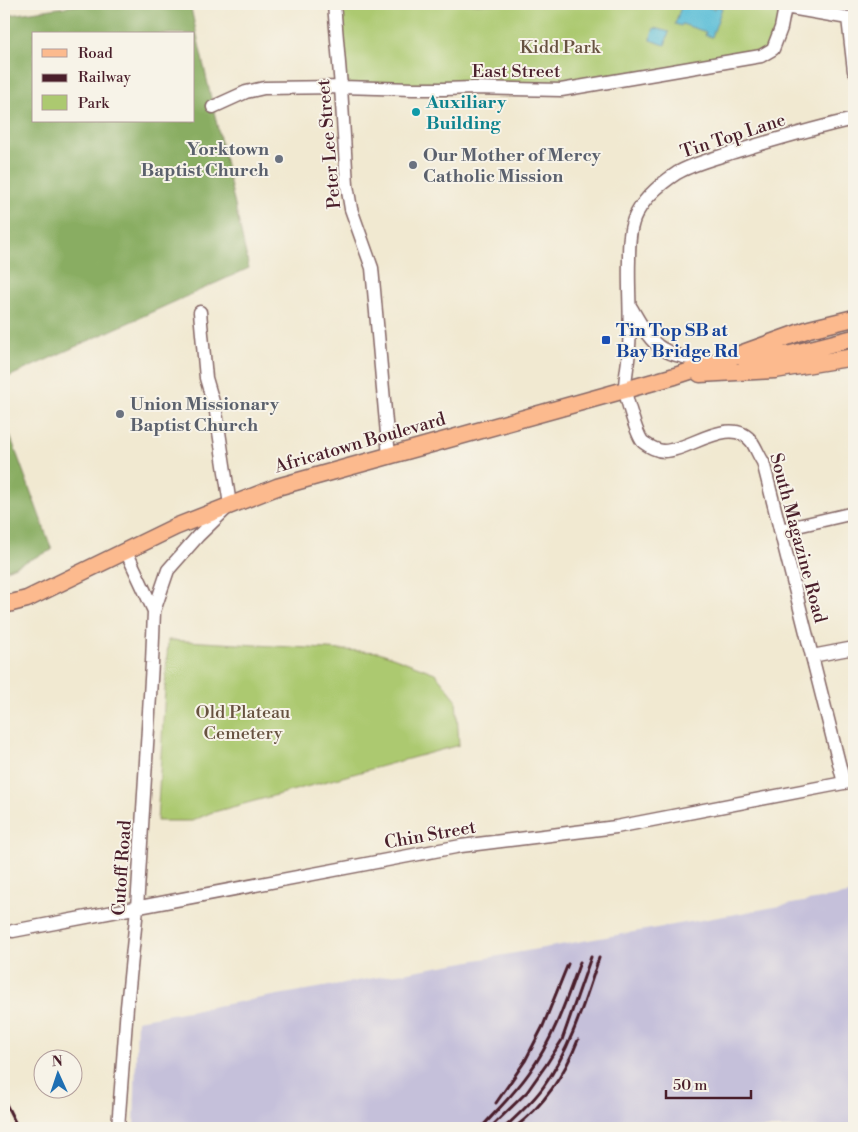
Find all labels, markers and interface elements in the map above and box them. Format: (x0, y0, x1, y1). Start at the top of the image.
legend (32, 32, 195, 122)
park label: Kidd Park (520, 36, 602, 59)
text: Road (78, 44, 113, 63)
street label: East Street (472, 60, 561, 83)
text: Railway (78, 68, 132, 87)
street label: Peter Lee Street (312, 78, 346, 210)
place label: Auxiliary Building (425, 91, 507, 135)
text: Park (78, 94, 110, 113)
marker: Auxiliary Building (410, 106, 422, 118)
street label: Tin Top Lane (678, 108, 788, 164)
place label: Yorktown Baptist Church (141, 138, 269, 182)
place label: Our Mother of Mercy Catholic Mission (423, 144, 602, 188)
marker: Yorktown Baptist Church (273, 153, 285, 165)
marker: Our Mother of Mercy Catholic Mission (407, 159, 419, 171)
place label: Tin Top SB at Bay Bridge Rd (616, 319, 739, 363)
marker: Tin Top SB at Bay Bridge Rd (600, 334, 612, 346)
place label: Union Missionary Baptist Church (130, 393, 280, 437)
street label: Africatown Boulevard (271, 407, 449, 479)
marker: Union Missionary Baptist Church (114, 408, 126, 420)
street label: South Magazine Road (764, 450, 832, 626)
park label: Old Plateau Cemetery (196, 701, 291, 745)
street label: Chin Street (383, 816, 478, 854)
street label: Cutoff Road (107, 819, 137, 917)
north arrow (32, 1050, 82, 1100)
text: N (51, 1053, 63, 1071)
scale bar (666, 1067, 750, 1099)
text: 50 m (673, 1076, 707, 1095)

